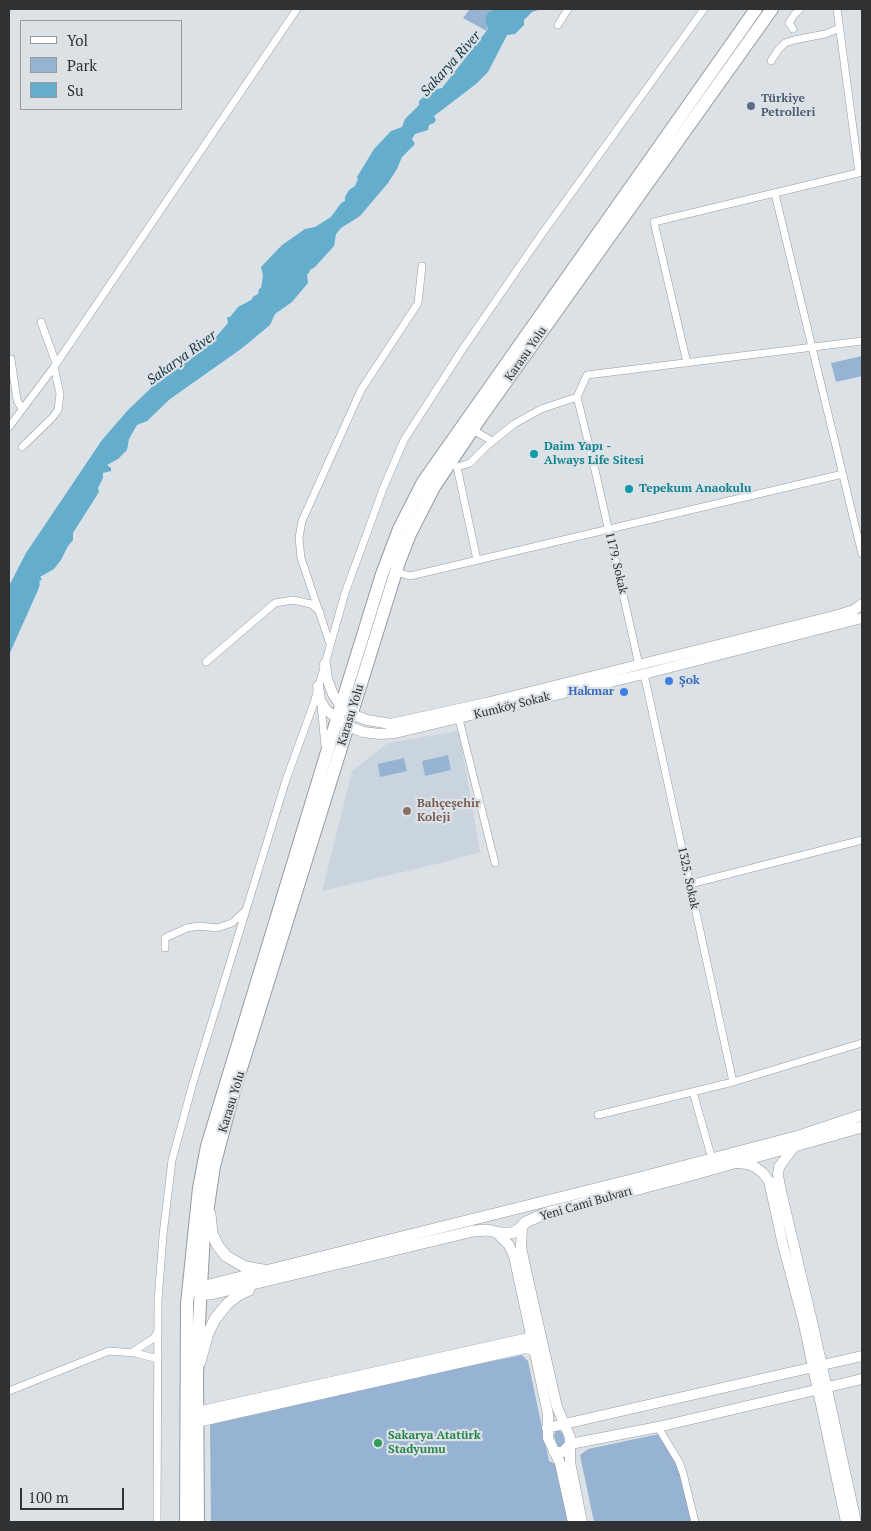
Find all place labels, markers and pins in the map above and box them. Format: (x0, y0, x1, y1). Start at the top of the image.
place label: Türkiye Petrolleri (761, 92, 815, 120)
marker: Türkiye Petrolleri (745, 100, 757, 112)
place label: Daim Yapı - Always Life Sitesi (544, 440, 644, 468)
marker: Daim Yapı - Always Life Sitesi (528, 448, 540, 460)
place label: Tepekum Anaokulu (639, 482, 752, 496)
marker: Tepekum Anaokulu (623, 483, 635, 495)
place label: Şok (679, 674, 700, 688)
marker: Şok (663, 675, 675, 687)
place label: Hakmar (568, 685, 614, 699)
marker: Hakmar (618, 686, 630, 698)
place label: Bahçeşehir Koleji (417, 797, 480, 825)
marker: Bahçeşehir Koleji (401, 805, 413, 817)
place label: Sakarya Atatürk Stadyumu (388, 1429, 481, 1457)
marker: Sakarya Atatürk Stadyumu (372, 1437, 384, 1449)

